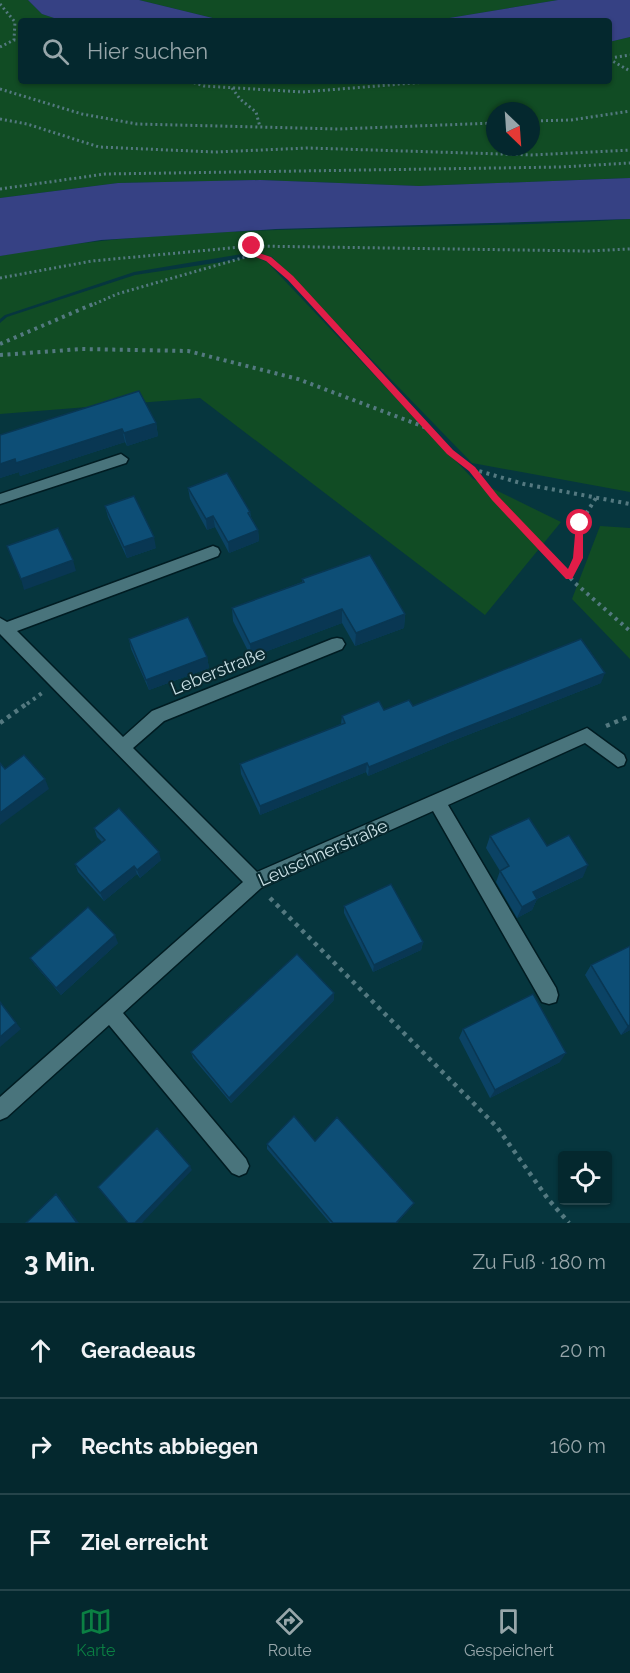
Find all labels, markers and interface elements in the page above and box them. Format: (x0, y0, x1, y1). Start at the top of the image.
search box (18, 18, 612, 84)
icon: search (39, 35, 72, 68)
text: Hier suchen (87, 38, 208, 64)
north arrow (486, 102, 540, 156)
route end (238, 232, 264, 258)
route start (566, 509, 592, 535)
street label: Leberstraße (167, 642, 269, 699)
street label: Leuschnerstraße (255, 814, 391, 890)
map controls (558, 1151, 612, 1205)
button: locate (558, 1151, 612, 1205)
text: 3 Min. (24, 1247, 95, 1277)
text: Zu Fuß · 180 m (473, 1250, 606, 1274)
icon: ahead (24, 1334, 57, 1367)
text: Geradeaus (81, 1337, 196, 1363)
text: 20 m (560, 1338, 606, 1362)
icon: right (24, 1430, 57, 1463)
text: Rechts abbiegen (81, 1433, 258, 1459)
text: 160 m (550, 1434, 606, 1458)
icon: arrive (24, 1526, 57, 1559)
text: Ziel erreicht (81, 1529, 208, 1555)
tab: Karte (76, 1605, 115, 1660)
tab: Route (268, 1605, 312, 1660)
tab: Gespeichert (464, 1605, 554, 1660)

